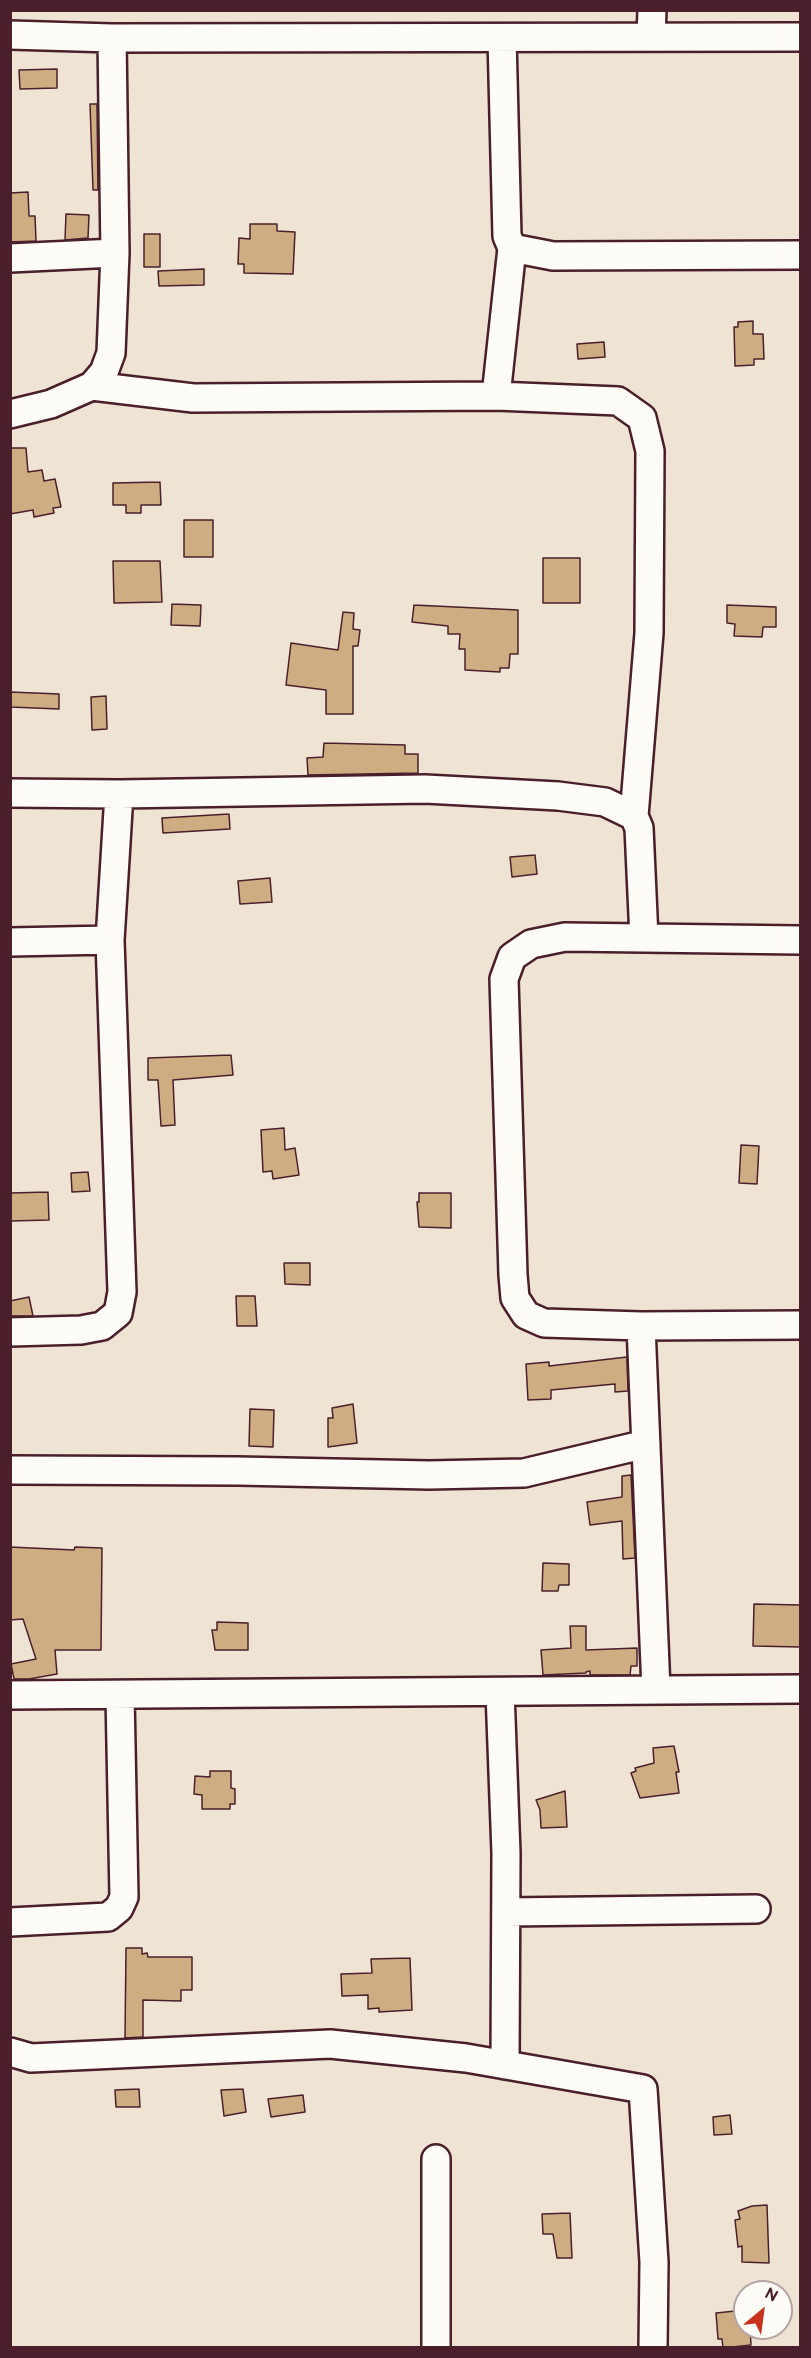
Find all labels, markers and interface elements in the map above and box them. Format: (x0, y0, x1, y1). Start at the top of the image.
north arrow (733, 2280, 793, 2340)
text: N (761, 2284, 781, 2307)

